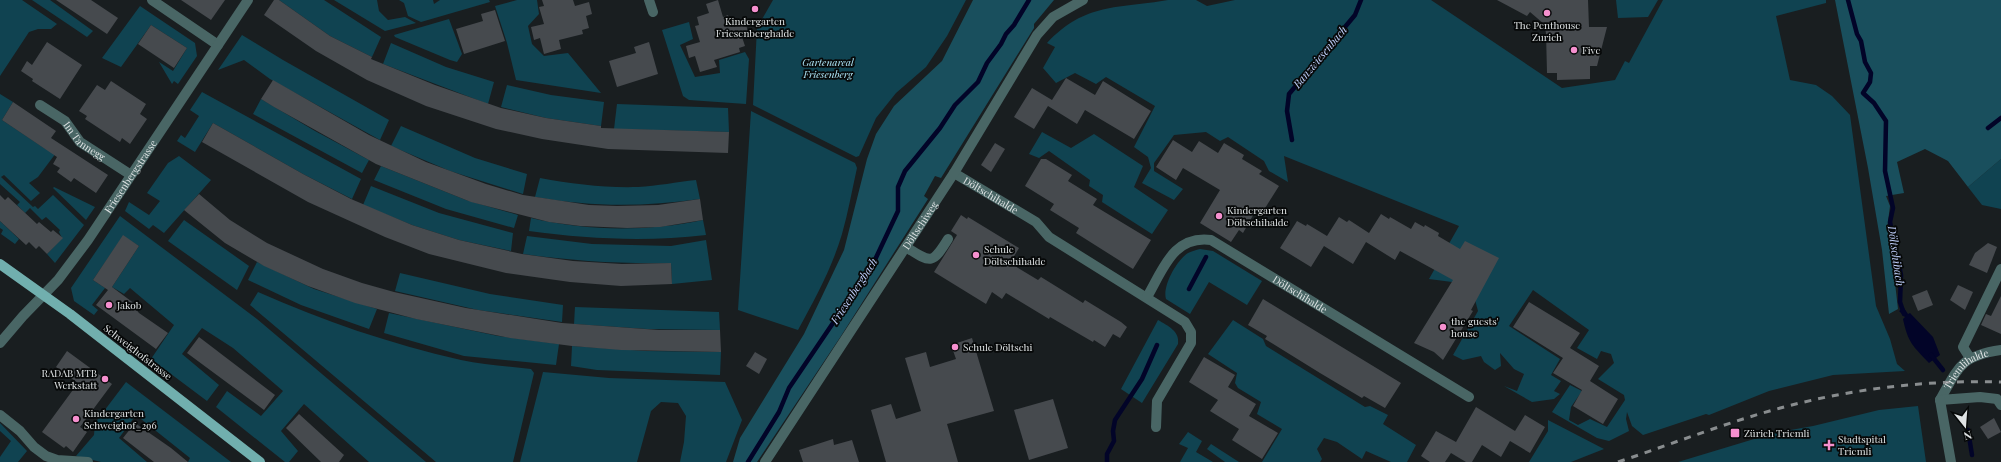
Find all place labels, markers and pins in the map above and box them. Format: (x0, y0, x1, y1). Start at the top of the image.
marker: Kindergarten Friesenberghalde (750, 4, 760, 14)
marker: The Penthouse Zurich (1542, 8, 1552, 18)
place label: Kindergarten Friesenberghalde (716, 14, 794, 40)
place label: The Penthouse Zurich (1514, 18, 1580, 44)
place label: Five (1582, 43, 1600, 57)
marker: Five (1569, 45, 1579, 55)
place label: Kindergarten Döltschihalde (1227, 203, 1289, 229)
marker: Kindergarten Döltschihalde (1214, 211, 1224, 221)
place label: Schule Döltschihalde (984, 242, 1046, 268)
marker: Schule Döltschihalde (971, 250, 981, 260)
place label: Jakob (116, 298, 142, 312)
marker: Jakob (104, 300, 114, 310)
place label: the guests' house (1451, 314, 1499, 340)
marker: the guests' house (1438, 322, 1448, 332)
place label: Schule Döltschi (963, 340, 1032, 354)
marker: Schule Döltschi (950, 342, 960, 352)
place label: RADAB MTB Werkstatt (41, 366, 97, 392)
marker: RADAB MTB Werkstatt (100, 374, 110, 384)
place label: Kindergarten Schweighof_296 (84, 406, 157, 432)
marker: Kindergarten Schweighof_296 (71, 414, 81, 424)
place label: Zürich Triemli (1744, 426, 1809, 440)
marker: Zürich Triemli (1729, 427, 1741, 439)
place label: Stadtspital Triemli (1838, 432, 1886, 458)
marker: Stadtspital Triemli (1823, 439, 1835, 451)

